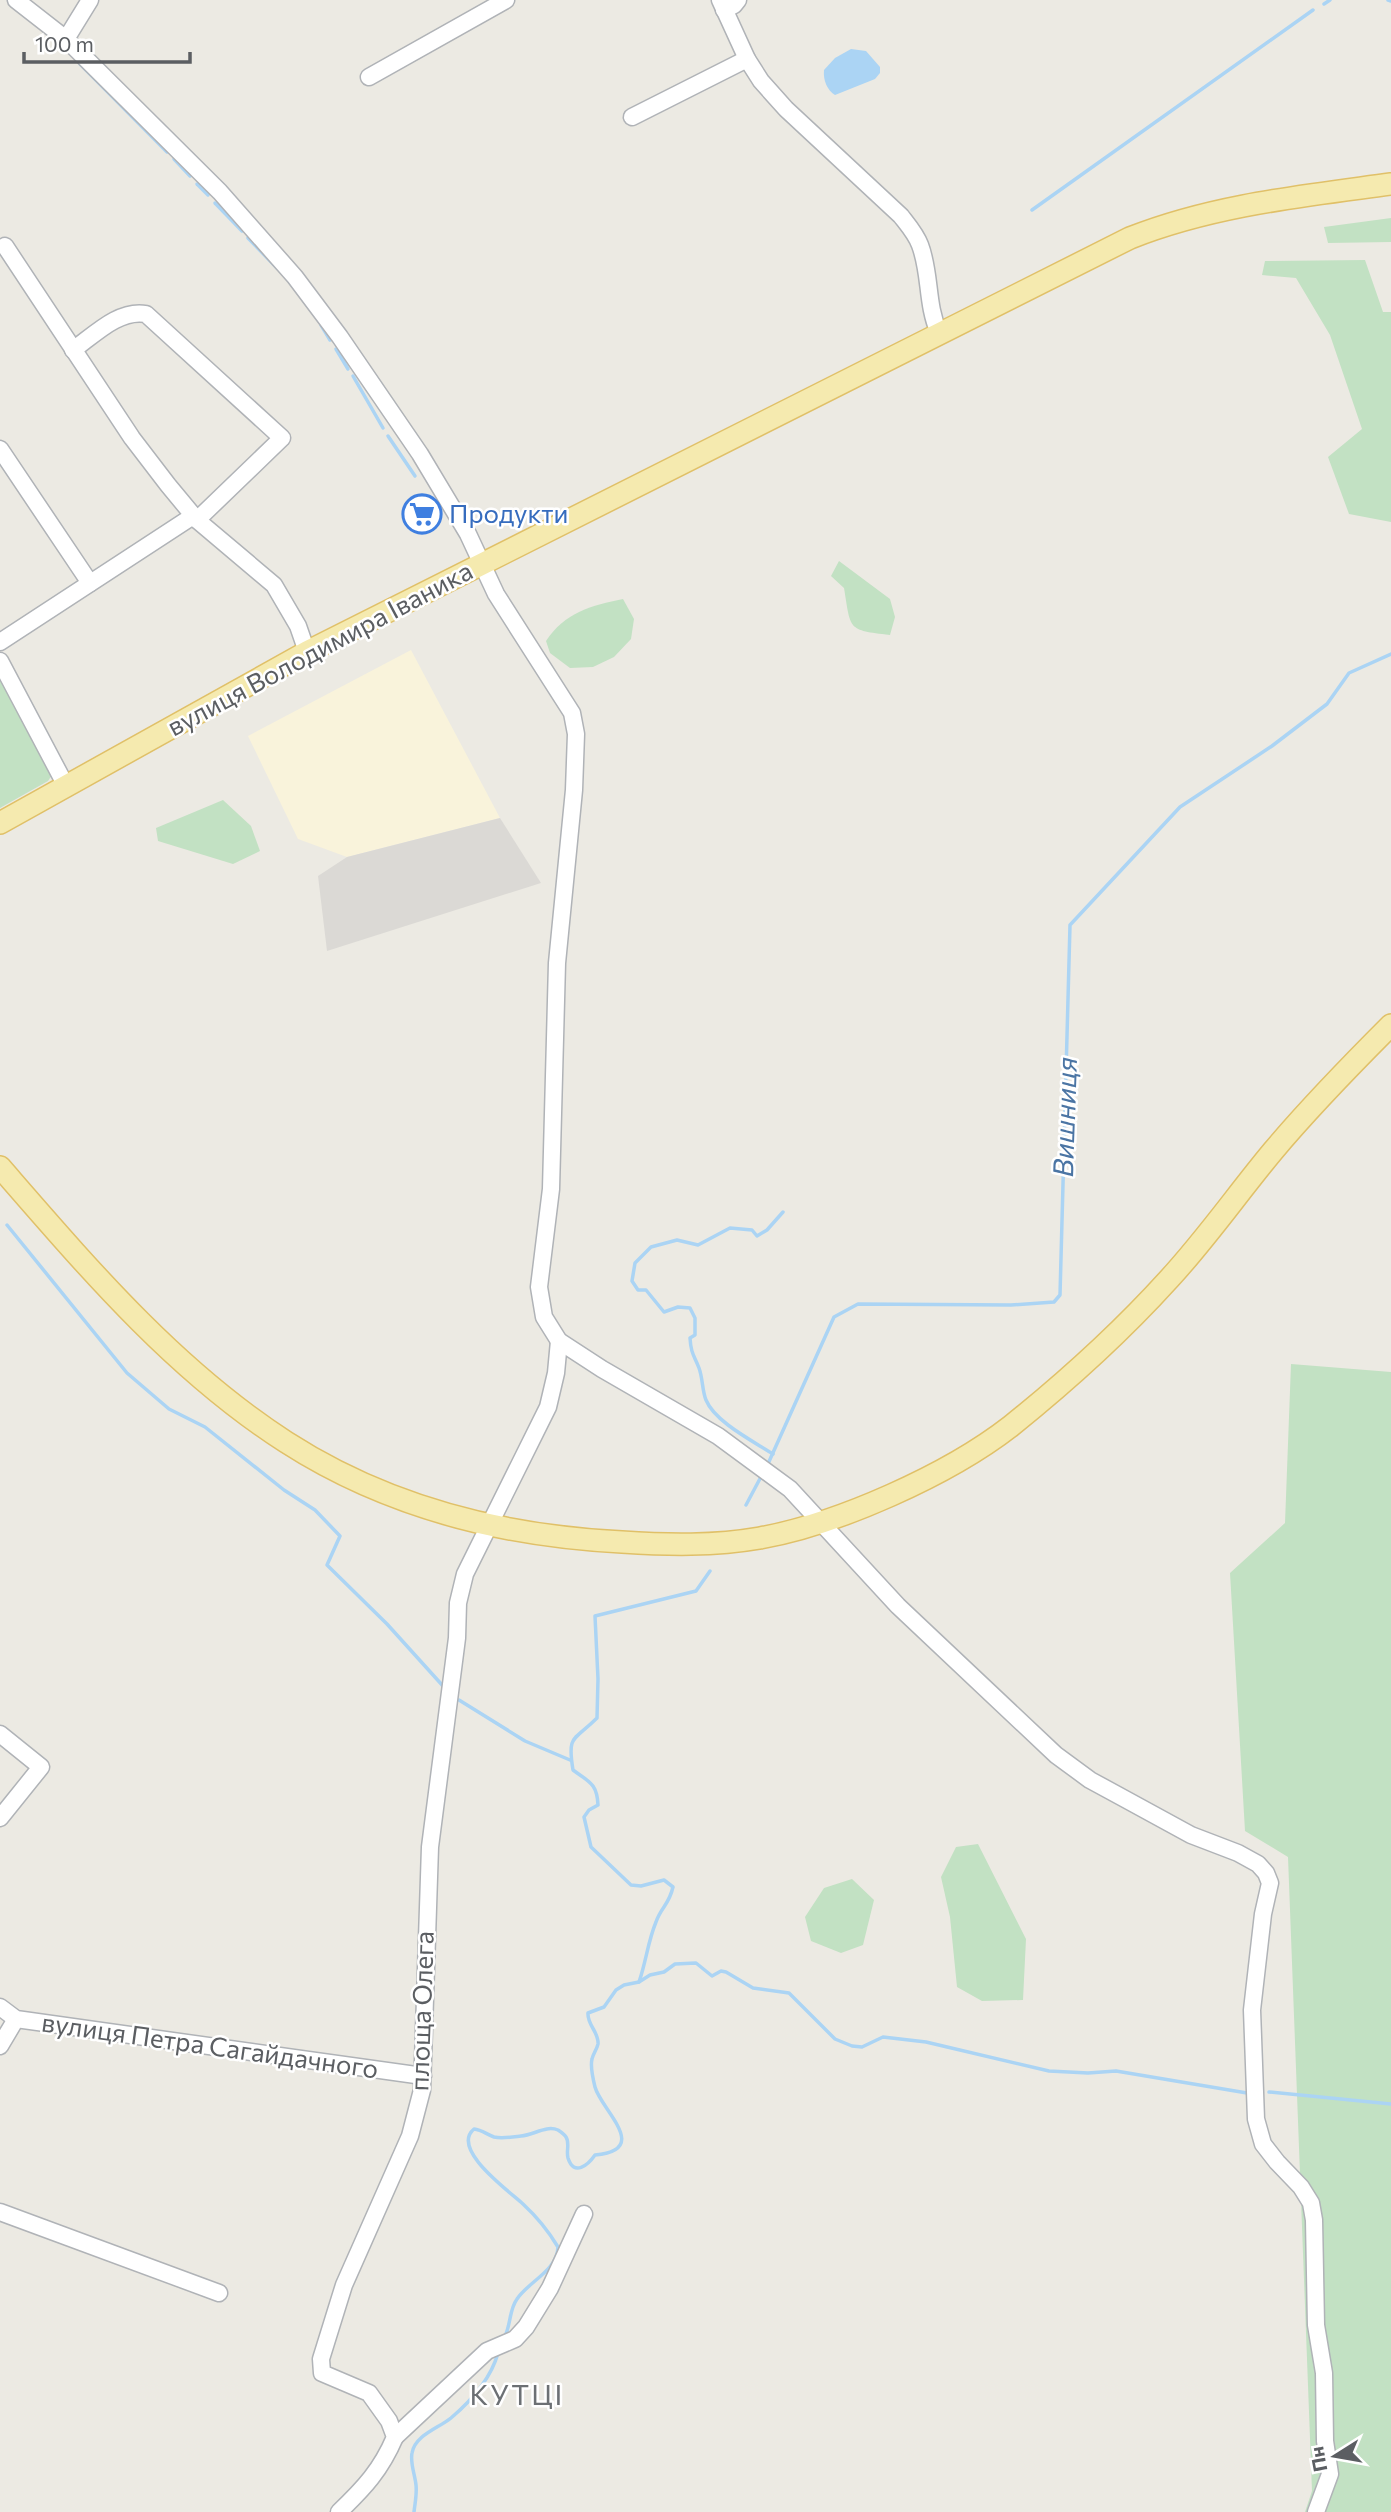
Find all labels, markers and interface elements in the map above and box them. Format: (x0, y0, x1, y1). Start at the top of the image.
scale bar (24, 21, 191, 65)
text: 100 m (35, 31, 94, 56)
supermarket icon: Продукти (401, 493, 443, 535)
place label: Продукти (449, 497, 569, 528)
street label: вулиця Володимира Іваника (161, 554, 477, 741)
water label: Вишниця (1045, 1056, 1083, 1178)
street label: площа Олега (402, 1930, 439, 2092)
street label: вулиця Петра Сагайдачного (40, 2006, 381, 2084)
district label: КУТЦІ (470, 2377, 564, 2411)
north arrow (1300, 2421, 1370, 2491)
text: Пн (1304, 2445, 1332, 2474)

